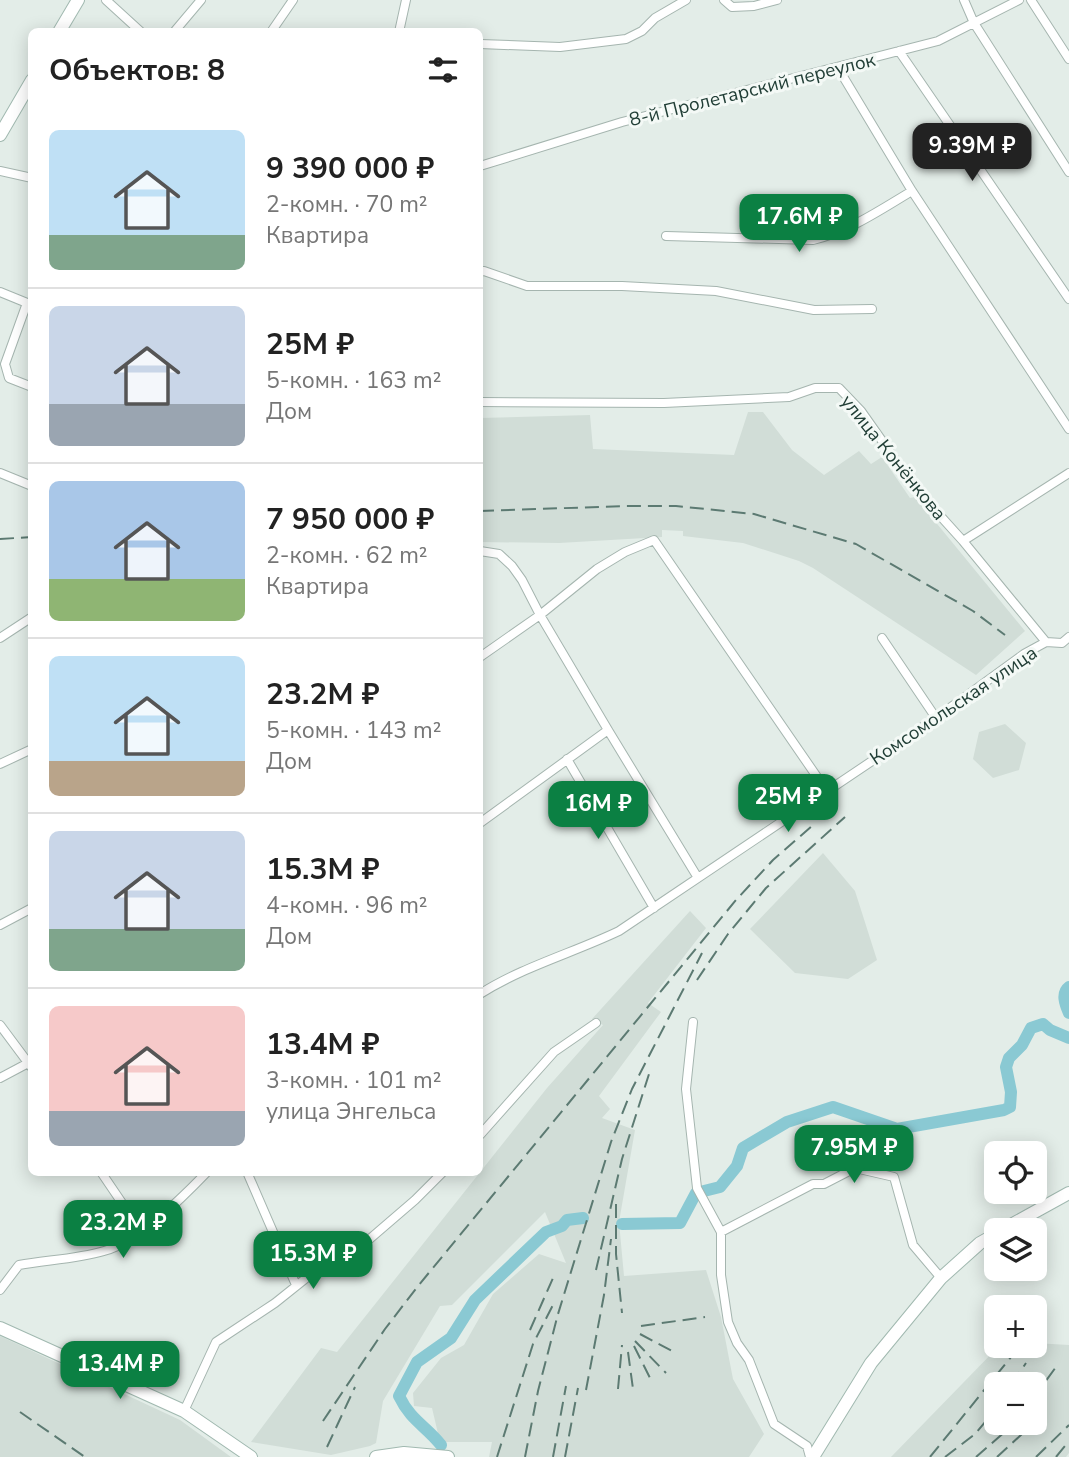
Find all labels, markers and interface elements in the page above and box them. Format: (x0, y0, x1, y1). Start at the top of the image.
street label: 8-й Пролетарский переулок (626, 47, 878, 133)
text: Объектов: 8 (49, 50, 225, 91)
icon: filters (424, 51, 462, 89)
pin: 9.39M ₽ (907, 124, 1037, 183)
text: 9.39M ₽ (928, 130, 1016, 161)
text: 9 390 000 ₽ (266, 148, 434, 189)
icon: home (105, 158, 189, 242)
text: 2-комн. · 70 m² (266, 189, 428, 220)
pin: 17.6M ₽ (734, 194, 864, 254)
text: 17.6M ₽ (755, 201, 843, 232)
text: Квартира (266, 220, 369, 251)
text: 25M ₽ (266, 324, 354, 365)
icon: home (105, 334, 189, 418)
text: 5-комн. · 163 m² (266, 365, 441, 396)
street label: улица Конёнкова (834, 389, 952, 526)
text: Дом (266, 396, 312, 427)
text: 7 950 000 ₽ (266, 499, 434, 540)
icon: home (105, 509, 189, 593)
text: 2-комн. · 62 m² (266, 540, 428, 571)
text: Квартира (266, 571, 369, 602)
street label: Комсомольская улица (865, 640, 1042, 772)
text: 23.2M ₽ (266, 674, 380, 715)
icon: home (105, 684, 189, 768)
text: 5-комн. · 143 m² (266, 715, 441, 746)
text: Дом (266, 746, 312, 777)
pin: 25M ₽ (739, 774, 837, 834)
text: 25M ₽ (754, 781, 822, 812)
pin: 16M ₽ (549, 782, 647, 841)
text: 16M ₽ (564, 788, 632, 819)
text: 15.3M ₽ (266, 849, 380, 890)
icon: home (105, 859, 189, 943)
text: 4-комн. · 96 m² (266, 890, 428, 921)
text: Дом (266, 921, 312, 952)
text: 13.4M ₽ (266, 1024, 380, 1065)
icon: home (105, 1034, 189, 1118)
text: 3-комн. · 101 m² (266, 1065, 441, 1096)
text: улица Энгельса (266, 1096, 436, 1127)
pin: 7.95M ₽ (789, 1126, 919, 1185)
text: 7.95M ₽ (810, 1132, 898, 1163)
map controls (984, 1141, 1047, 1435)
button: locate (984, 1141, 1047, 1204)
pin: 23.2M ₽ (58, 1200, 188, 1260)
text: 23.2M ₽ (79, 1207, 167, 1238)
button: layers (984, 1218, 1047, 1281)
pin: 15.3M ₽ (248, 1232, 378, 1291)
text: 15.3M ₽ (269, 1238, 357, 1269)
button: + (984, 1295, 1047, 1358)
pin: 13.4M ₽ (55, 1342, 185, 1401)
text: 13.4M ₽ (76, 1348, 164, 1379)
button: − (984, 1372, 1047, 1435)

